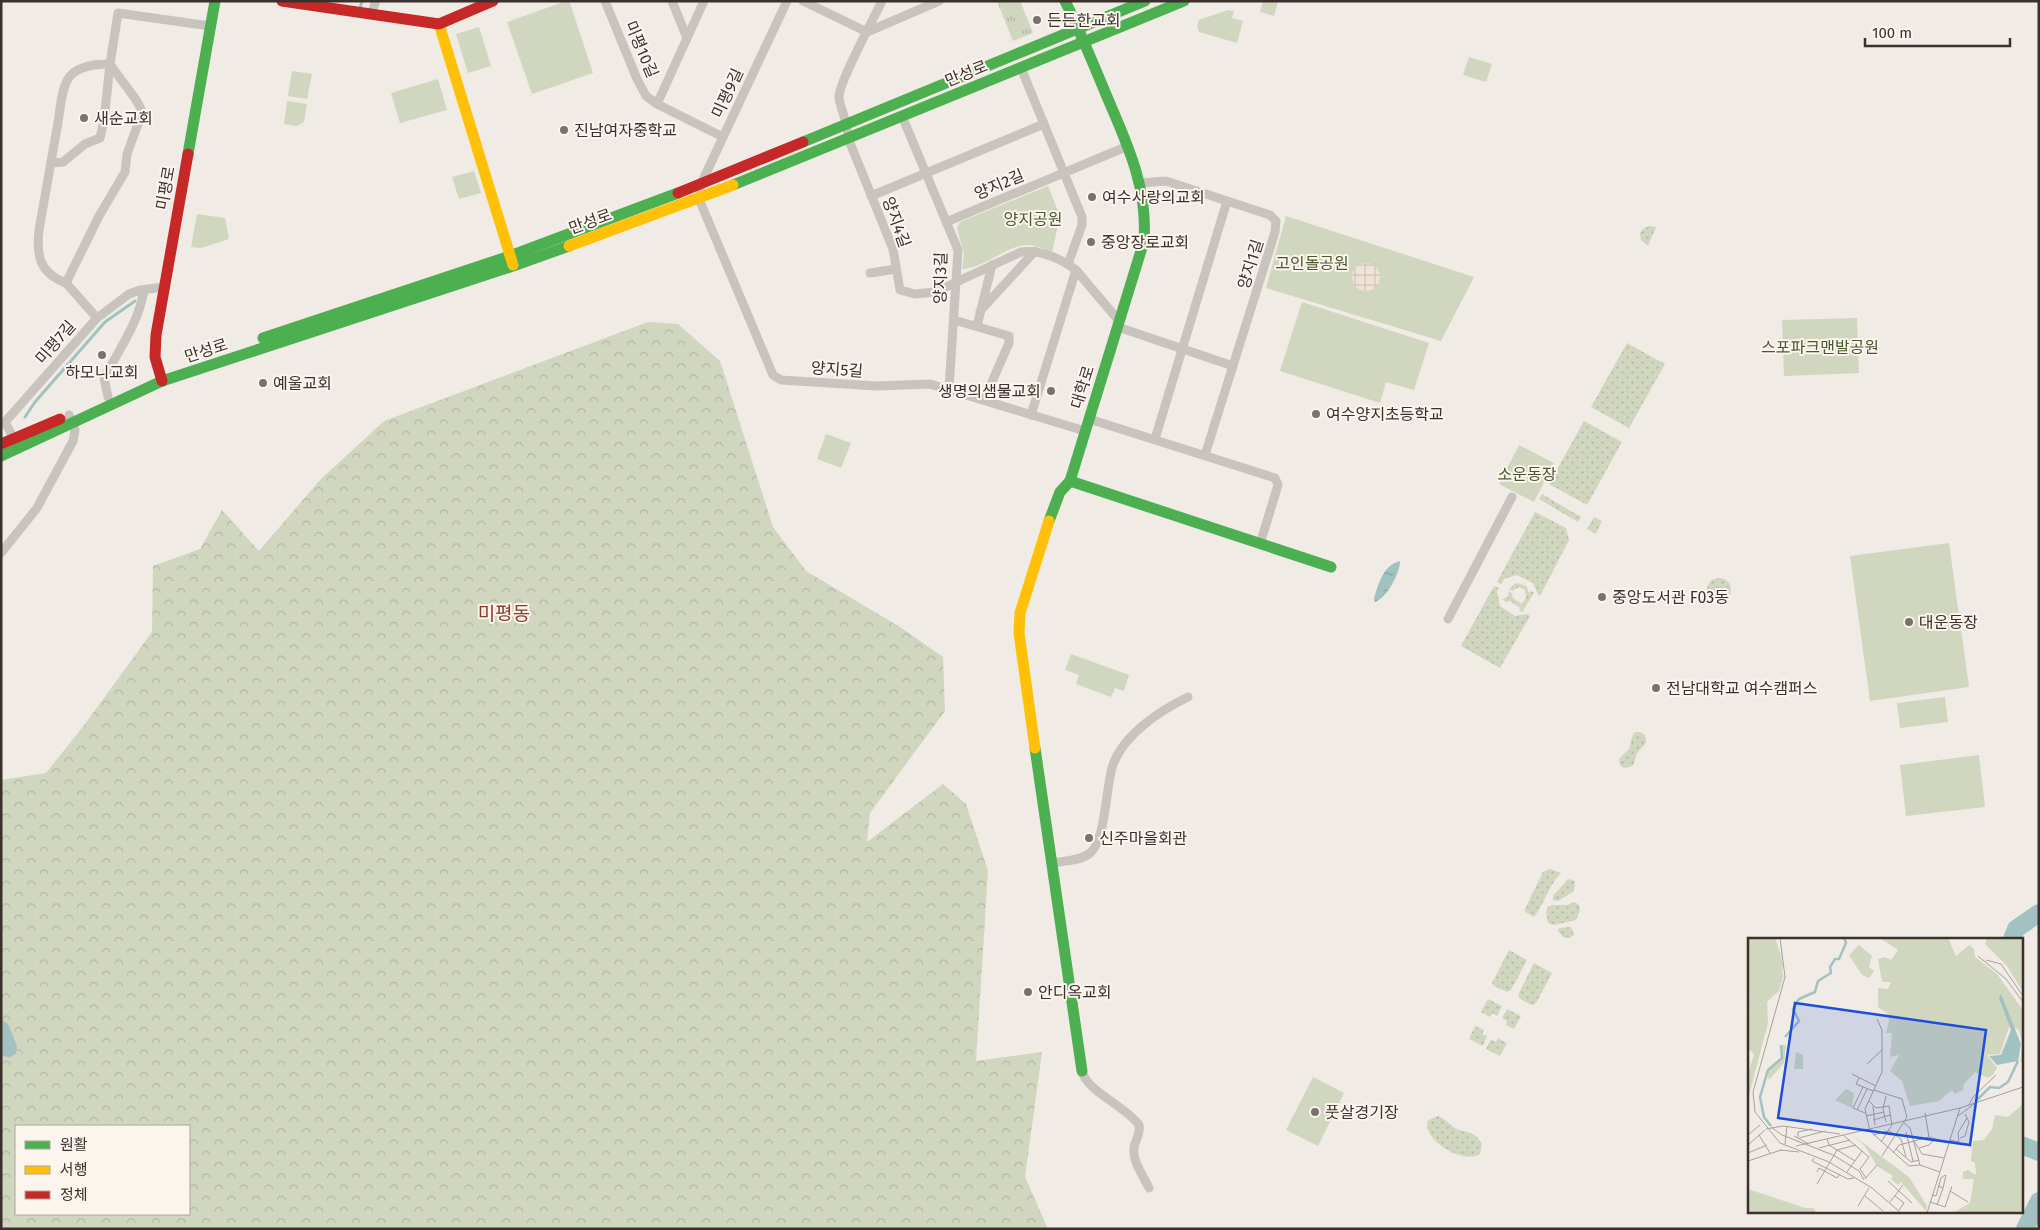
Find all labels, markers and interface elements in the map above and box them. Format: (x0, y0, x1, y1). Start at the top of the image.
place label: 든든한교회 (1047, 11, 1121, 30)
marker: 든든한교회 (1031, 14, 1043, 26)
scale bar (1865, 15, 2010, 47)
street label: 미평10길 (621, 18, 662, 81)
text: 100 m (1872, 24, 1912, 42)
street label: 만성로 (942, 56, 990, 91)
street label: 미평9길 (708, 65, 747, 121)
place label: 새순교회 (94, 109, 153, 128)
marker: 새순교회 (78, 112, 90, 124)
place label: 진남여자중학교 (574, 121, 677, 140)
marker: 진남여자중학교 (558, 124, 570, 136)
street label: 미평로 (152, 164, 179, 211)
street label: 양지2길 (972, 166, 1027, 203)
place label: 여수사랑의교회 (1102, 188, 1205, 207)
marker: 여수사랑의교회 (1086, 191, 1098, 203)
street label: 양지4길 (879, 194, 914, 250)
street label: 만성로 (566, 205, 614, 238)
park label: 양지공원 (1004, 210, 1062, 229)
place label: 중앙장로교회 (1101, 233, 1189, 252)
marker: 중앙장로교회 (1085, 236, 1097, 248)
street label: 양지1길 (1234, 237, 1267, 291)
street label: 양지3길 (931, 252, 950, 304)
park label: 고인돌공원 (1275, 254, 1349, 273)
street label: 미평7길 (31, 317, 79, 368)
street label: 만성로 (182, 335, 230, 366)
park label: 스포파크맨발공원 (1761, 338, 1879, 357)
marker: 하모니교회 (96, 349, 108, 361)
street label: 양지5길 (810, 358, 864, 381)
place label: 하모니교회 (65, 363, 139, 382)
street label: 대학로 (1067, 363, 1098, 411)
place label: 예울교회 (273, 374, 332, 393)
marker: 예울교회 (257, 377, 269, 389)
place label: 생명의샘물교회 (938, 382, 1041, 401)
marker: 생명의샘물교회 (1045, 385, 1057, 397)
place label: 여수양지초등학교 (1326, 405, 1444, 424)
marker: 여수양지초등학교 (1310, 408, 1322, 420)
park label: 소운동장 (1498, 465, 1557, 484)
place label: 중앙도서관 F03동 (1612, 588, 1729, 607)
marker: 중앙도서관 F03동 (1596, 591, 1608, 603)
district label: 미평동 (478, 602, 530, 625)
place label: 대운동장 (1919, 613, 1978, 632)
marker: 대운동장 (1903, 616, 1915, 628)
place label: 전남대학교 여수캠퍼스 (1666, 679, 1817, 698)
marker: 전남대학교 여수캠퍼스 (1650, 682, 1662, 694)
place label: 신주마을회관 (1099, 829, 1188, 848)
marker: 신주마을회관 (1083, 832, 1095, 844)
inset map (1748, 938, 2022, 1212)
place label: 안디옥교회 (1038, 983, 1112, 1002)
marker: 안디옥교회 (1022, 986, 1034, 998)
place label: 풋살경기장 (1325, 1103, 1399, 1122)
marker: 풋살경기장 (1309, 1106, 1321, 1118)
legend (15, 1125, 190, 1215)
text: 원활 (60, 1136, 88, 1154)
text: 서행 (60, 1161, 88, 1179)
text: 정체 (60, 1186, 88, 1204)

